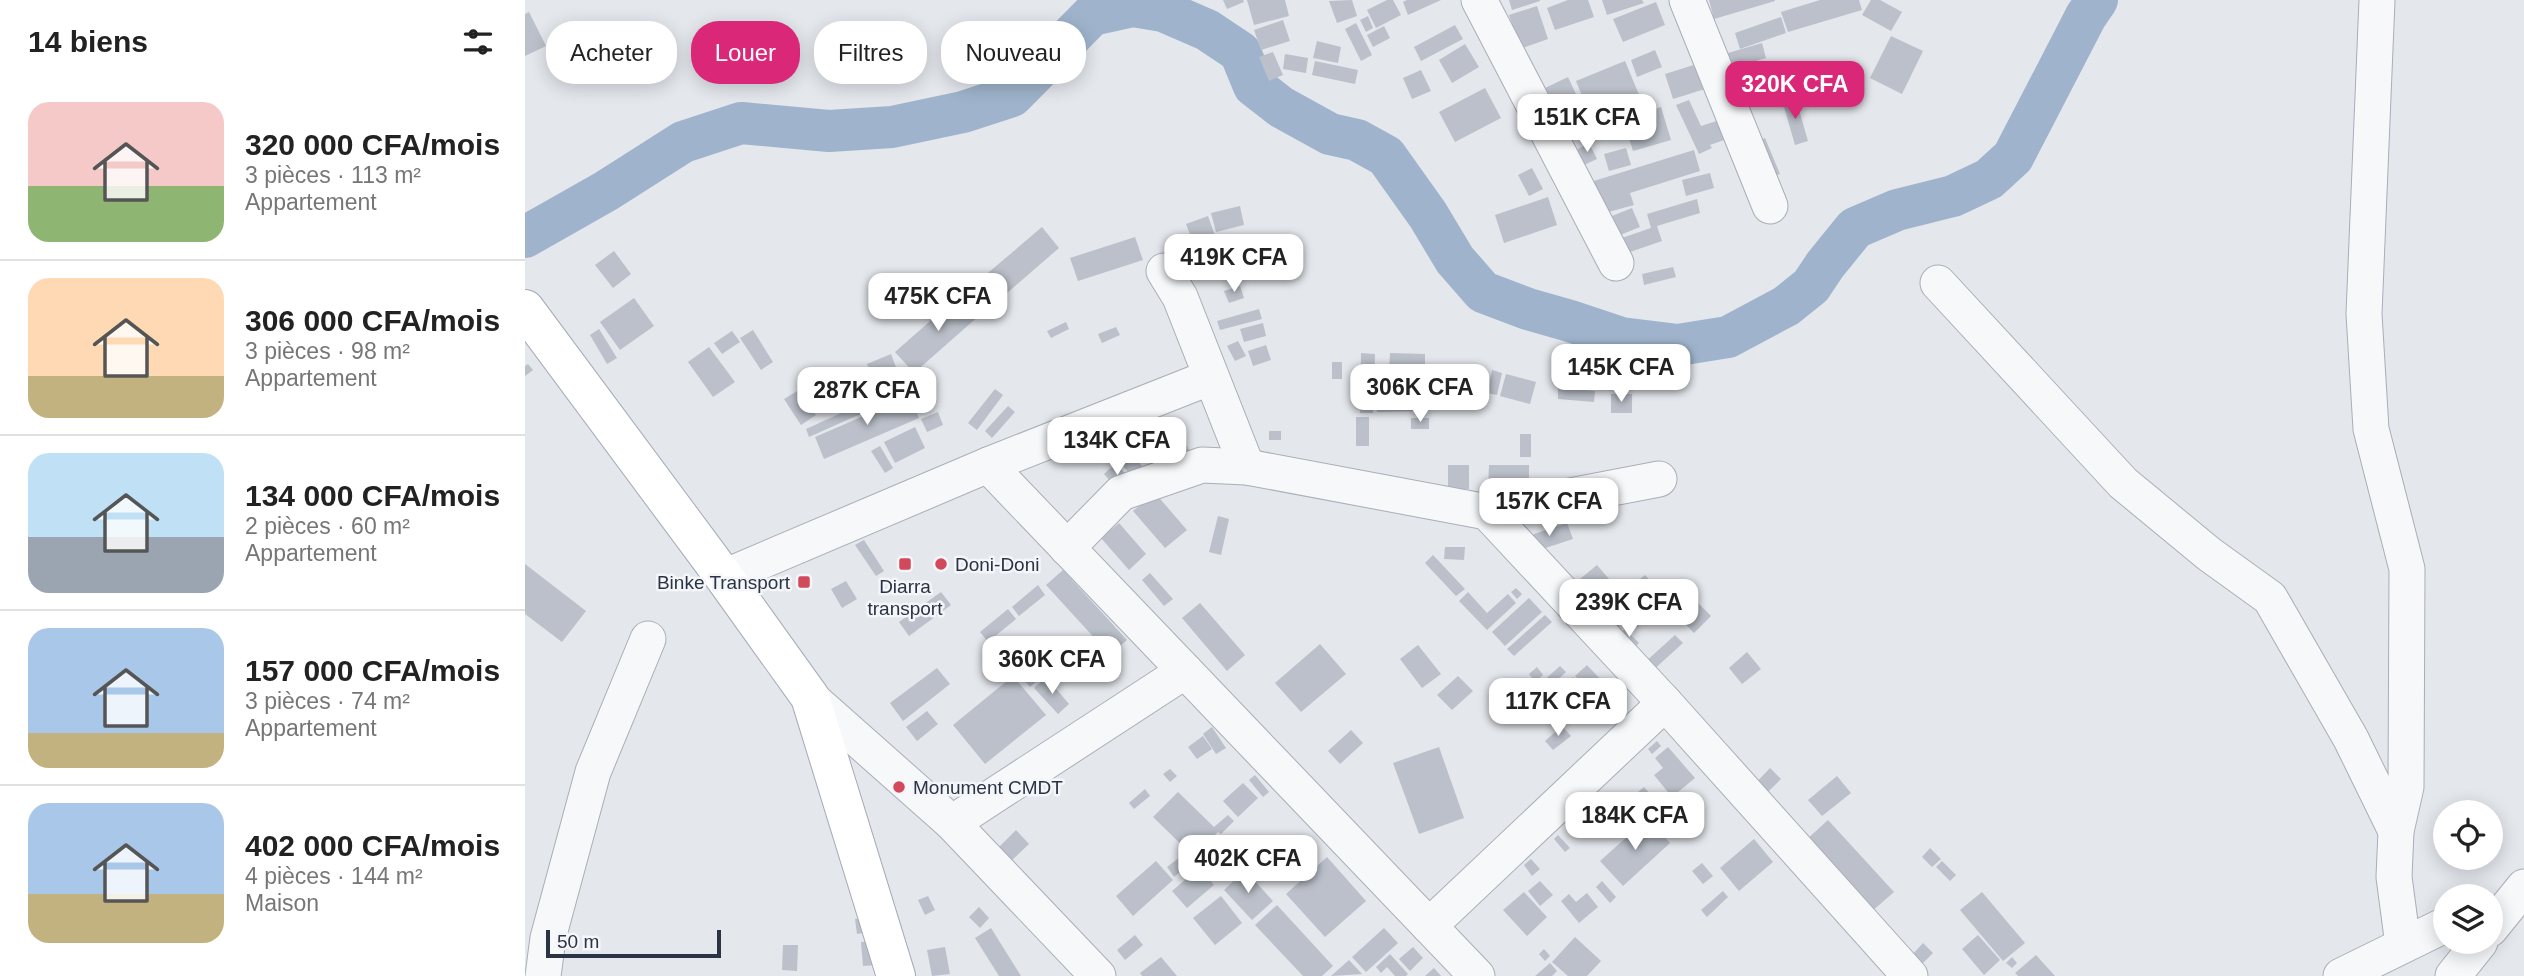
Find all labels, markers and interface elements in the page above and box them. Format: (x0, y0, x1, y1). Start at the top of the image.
chip: Acheter (546, 21, 677, 84)
chip: Louer (691, 21, 800, 84)
chip: Filtres (814, 21, 927, 84)
chip: Nouveau (941, 21, 1086, 84)
icon: filters (459, 23, 497, 61)
text: 14 biens (28, 25, 148, 58)
pin: 320K CFA (1723, 61, 1867, 121)
text: 320K CFA (1741, 71, 1849, 97)
pin: 151K CFA (1515, 94, 1659, 154)
text: 151K CFA (1533, 104, 1641, 130)
text: 320 000 CFA/mois (245, 128, 500, 161)
icon: home (84, 130, 168, 214)
text: 3 pièces · 113 m² (245, 162, 421, 188)
text: Appartement (245, 189, 377, 215)
pin: 419K CFA (1162, 234, 1306, 294)
text: 419K CFA (1180, 244, 1288, 270)
pin: 475K CFA (866, 274, 1010, 333)
text: 475K CFA (884, 283, 992, 309)
text: 306 000 CFA/mois (245, 304, 500, 337)
icon: home (84, 306, 168, 390)
text: 3 pièces · 98 m² (245, 338, 410, 364)
pin: 145K CFA (1549, 344, 1693, 404)
text: 145K CFA (1567, 354, 1675, 380)
pin: 306K CFA (1348, 364, 1492, 424)
text: Appartement (245, 365, 377, 391)
pin: 287K CFA (795, 368, 939, 427)
text: 306K CFA (1366, 374, 1474, 400)
text: 287K CFA (813, 377, 921, 403)
pin: 134K CFA (1045, 418, 1189, 477)
text: 134K CFA (1063, 427, 1171, 453)
pin: 157K CFA (1477, 478, 1621, 538)
text: 134 000 CFA/mois (245, 479, 500, 512)
icon: home (84, 481, 168, 565)
text: 157K CFA (1495, 488, 1603, 514)
text: 2 pièces · 60 m² (245, 513, 410, 539)
text: Appartement (245, 540, 377, 566)
place label: Doni-Doni (955, 554, 1039, 575)
marker: Diarra transport (897, 556, 913, 572)
marker: Doni-Doni (933, 556, 949, 572)
place label: Binke Transport (657, 572, 791, 593)
marker: Binke Transport (796, 574, 812, 590)
place label: Diarra transport (868, 576, 943, 619)
pin: 239K CFA (1557, 580, 1701, 639)
text: 239K CFA (1575, 589, 1683, 615)
pin: 360K CFA (980, 636, 1124, 696)
text: 360K CFA (998, 646, 1106, 672)
text: 157 000 CFA/mois (245, 654, 500, 687)
icon: home (84, 656, 168, 740)
pin: 117K CFA (1486, 678, 1630, 738)
text: 3 pièces · 74 m² (245, 688, 410, 714)
text: 117K CFA (1505, 688, 1611, 714)
text: Appartement (245, 715, 377, 741)
place label: Monument CMDT (913, 777, 1063, 798)
marker: Monument CMDT (891, 779, 907, 795)
pin: 184K CFA (1563, 792, 1707, 852)
map controls (2433, 800, 2503, 954)
button: locate (2433, 800, 2503, 870)
text: 184K CFA (1581, 802, 1689, 828)
text: 402 000 CFA/mois (245, 829, 500, 862)
icon: home (84, 831, 168, 915)
pin: 402K CFA (1176, 836, 1320, 895)
text: 402K CFA (1194, 845, 1302, 871)
text: 4 pièces · 144 m² (245, 863, 423, 889)
button: layers (2433, 884, 2503, 954)
text: Maison (245, 890, 319, 916)
scale bar (546, 927, 721, 959)
text: 50 m (557, 931, 599, 952)

